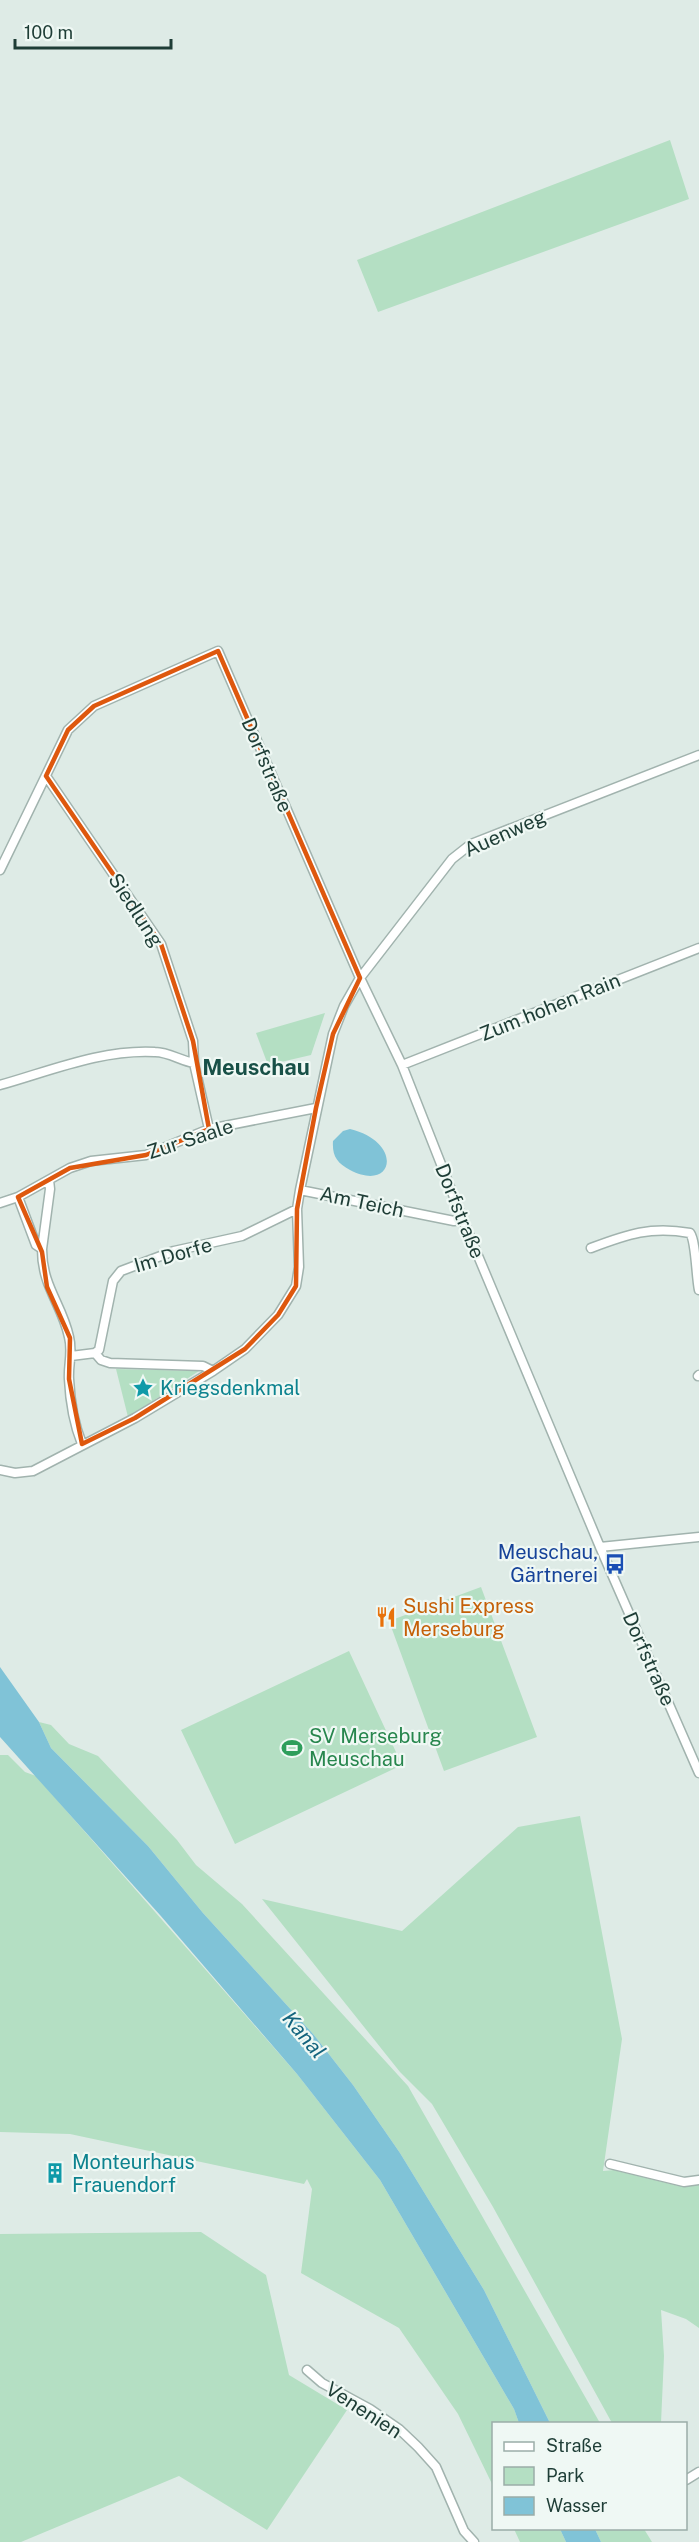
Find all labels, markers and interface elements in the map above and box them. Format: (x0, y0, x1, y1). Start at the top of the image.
scale bar (15, 12, 171, 50)
text: 100 m (24, 22, 73, 43)
street label: Dorfstraße (236, 714, 298, 816)
street label: Auenweg (460, 804, 550, 862)
street label: Siedlung (103, 869, 169, 951)
street label: Zum hohen Rain (476, 968, 624, 1046)
district label: Meuschau (202, 1054, 310, 1080)
street label: Zur Saale (144, 1114, 236, 1164)
street label: Dorfstraße (430, 1160, 490, 1262)
street label: Am Teich (318, 1181, 406, 1223)
street label: Im Dorfe (131, 1232, 215, 1278)
place icon: Kriegsdenkmal (131, 1376, 155, 1400)
place label: Kriegsdenkmal (160, 1376, 300, 1400)
place label: Meuschau, Gärtnerei (498, 1540, 598, 1587)
bus stop icon: Meuschau, Gärtnerei (603, 1552, 627, 1576)
place label: Sushi Express Merseburg (403, 1594, 534, 1641)
restaurant icon: Sushi Express Merseburg (374, 1605, 398, 1629)
street label: Dorfstraße (618, 1608, 680, 1710)
place label: SV Merseburg Meuschau (309, 1724, 442, 1771)
sports icon: SV Merseburg Meuschau (280, 1736, 304, 1760)
water label: Kanal (277, 2006, 331, 2063)
place label: Monteurhaus Frauendorf (72, 2150, 195, 2197)
building icon: Monteurhaus Frauendorf (43, 2161, 67, 2185)
street label: Venenien (321, 2376, 407, 2444)
legend (492, 2422, 687, 2530)
text: Straße (546, 2435, 602, 2456)
text: Park (546, 2465, 584, 2486)
text: Wasser (546, 2495, 608, 2516)

